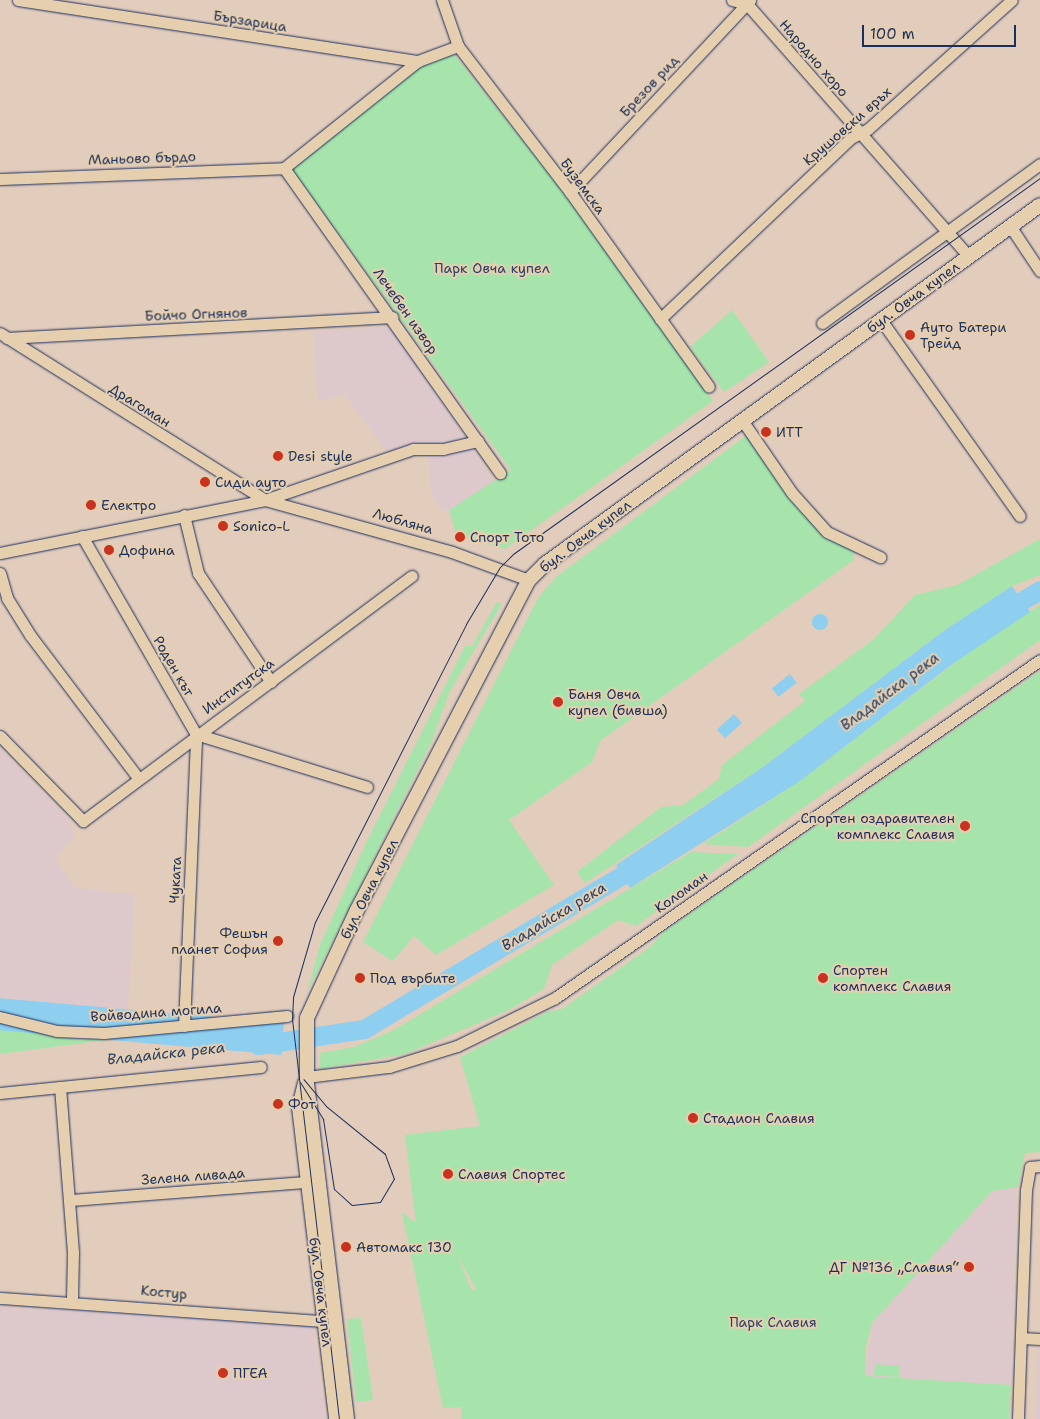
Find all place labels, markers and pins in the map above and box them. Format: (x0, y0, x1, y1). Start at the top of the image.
place label: Ауто Батери Трейд (920, 319, 1006, 352)
marker: Ауто Батери Трейд (904, 329, 916, 341)
place label: ИТТ (776, 424, 803, 440)
marker: ИТТ (760, 426, 772, 438)
place label: Desi style (288, 448, 353, 464)
marker: Desi style (272, 450, 284, 462)
place label: Сиди ауто (215, 474, 287, 490)
marker: Сиди ауто (199, 476, 211, 488)
place label: Електро (101, 497, 156, 513)
marker: Електро (85, 499, 97, 511)
place label: Sonico-L (233, 518, 290, 534)
marker: Sonico-L (217, 520, 229, 532)
place label: Спорт Тото (470, 529, 544, 545)
marker: Спорт Тото (454, 531, 466, 543)
place label: Дофина (119, 542, 175, 558)
marker: Дофина (103, 544, 115, 556)
place label: Баня Овча купел (бивша) (568, 686, 667, 719)
marker: Баня Овча купел (бивша) (552, 696, 564, 708)
place label: Спортен оздравителен комплекс Славия (801, 810, 955, 842)
marker: Спортен оздравителен комплекс Славия (959, 820, 971, 832)
place label: Фешън планет София (171, 925, 268, 958)
marker: Фешън планет София (272, 935, 284, 947)
place label: Спортен комплекс Славия (833, 962, 951, 994)
place label: Под върбите (370, 970, 456, 986)
marker: Под върбите (354, 972, 366, 984)
marker: Спортен комплекс Славия (817, 972, 829, 984)
place label: Фот (288, 1096, 316, 1112)
marker: Фот (272, 1098, 284, 1110)
place label: Стадион Славия (703, 1110, 815, 1126)
marker: Стадион Славия (687, 1112, 699, 1124)
place label: Славия Спортес (458, 1166, 566, 1182)
marker: Славия Спортес (442, 1168, 454, 1180)
place label: Автомакс 130 (356, 1239, 452, 1255)
marker: Автомакс 130 (340, 1241, 352, 1253)
place label: ДГ №136 „Славия“ (829, 1259, 959, 1275)
marker: ДГ №136 „Славия“ (963, 1261, 975, 1273)
place label: ПГЕА (233, 1365, 268, 1381)
marker: ПГЕА (217, 1367, 229, 1379)

